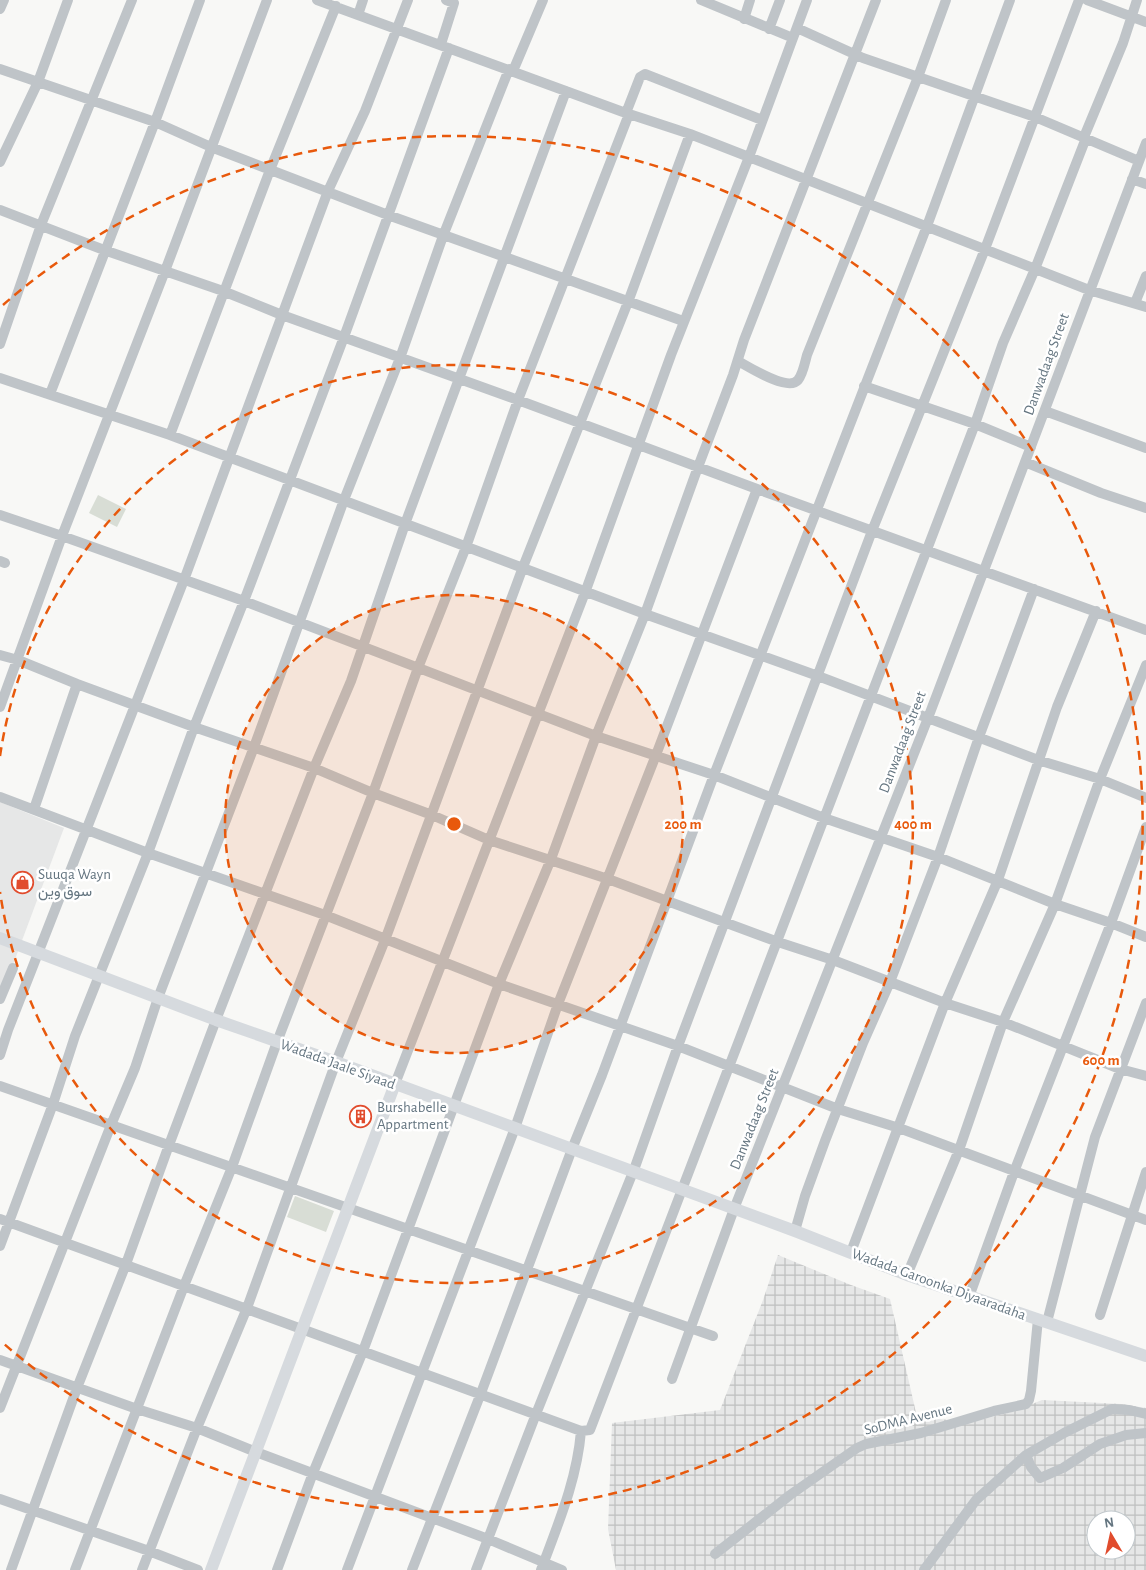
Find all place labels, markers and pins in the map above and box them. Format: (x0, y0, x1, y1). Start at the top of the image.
centre of rings (445, 815, 463, 833)
place label: Suuqa Wayn سوق وين (38, 867, 111, 901)
shop icon: Suuqa Wayn سوق وين (10, 871, 34, 895)
place label: Burshabelle Appartment (377, 1100, 449, 1132)
building icon: Burshabelle Appartment (349, 1104, 373, 1128)

